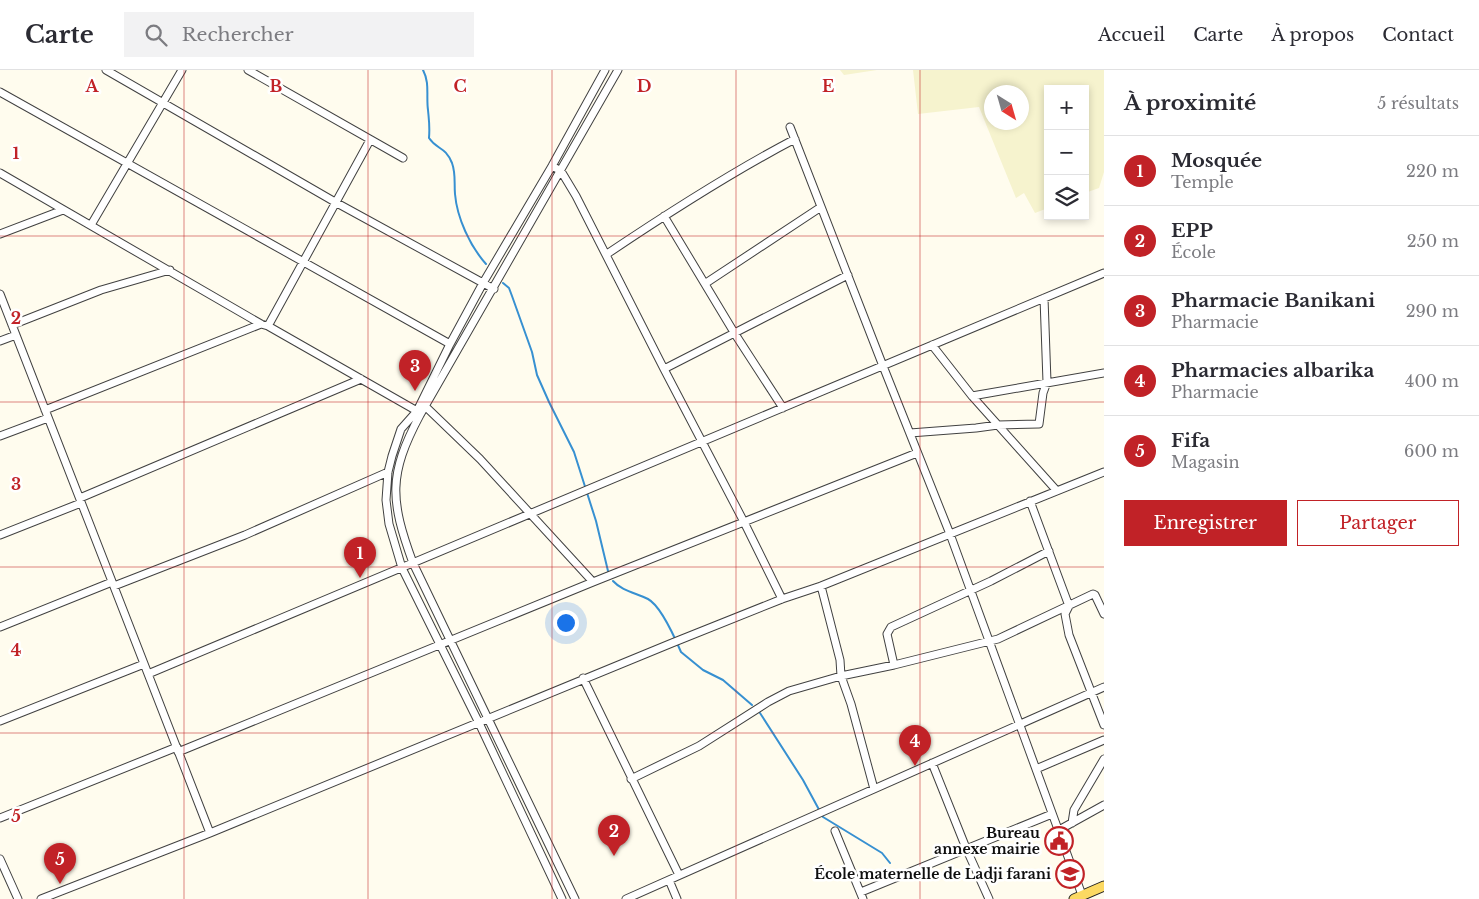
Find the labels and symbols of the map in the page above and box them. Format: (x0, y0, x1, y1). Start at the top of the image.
text: A (85, 76, 100, 96)
text: B (270, 76, 283, 96)
text: C (453, 76, 467, 96)
text: D (637, 76, 651, 96)
text: E (822, 76, 834, 96)
north arrow (984, 85, 1029, 130)
text: 1 (13, 143, 20, 163)
text: 2 (11, 308, 21, 328)
pin: 3 (399, 350, 431, 391)
text: 3 (11, 474, 21, 494)
pin: 1 (344, 537, 376, 578)
your location (553, 610, 579, 636)
text: 4 (11, 640, 21, 660)
pin: 4 (899, 725, 931, 766)
text: 5 (11, 806, 21, 826)
pin: 2 (598, 815, 630, 856)
place label: Bureau annexe mairie (934, 824, 1040, 858)
public building icon: Bureau annexe mairie (1044, 826, 1074, 856)
pin: 5 (44, 843, 76, 884)
school or university icon: École maternelle de Ladji farani (1055, 859, 1085, 889)
place label: École maternelle de Ladji farani (814, 865, 1051, 883)

